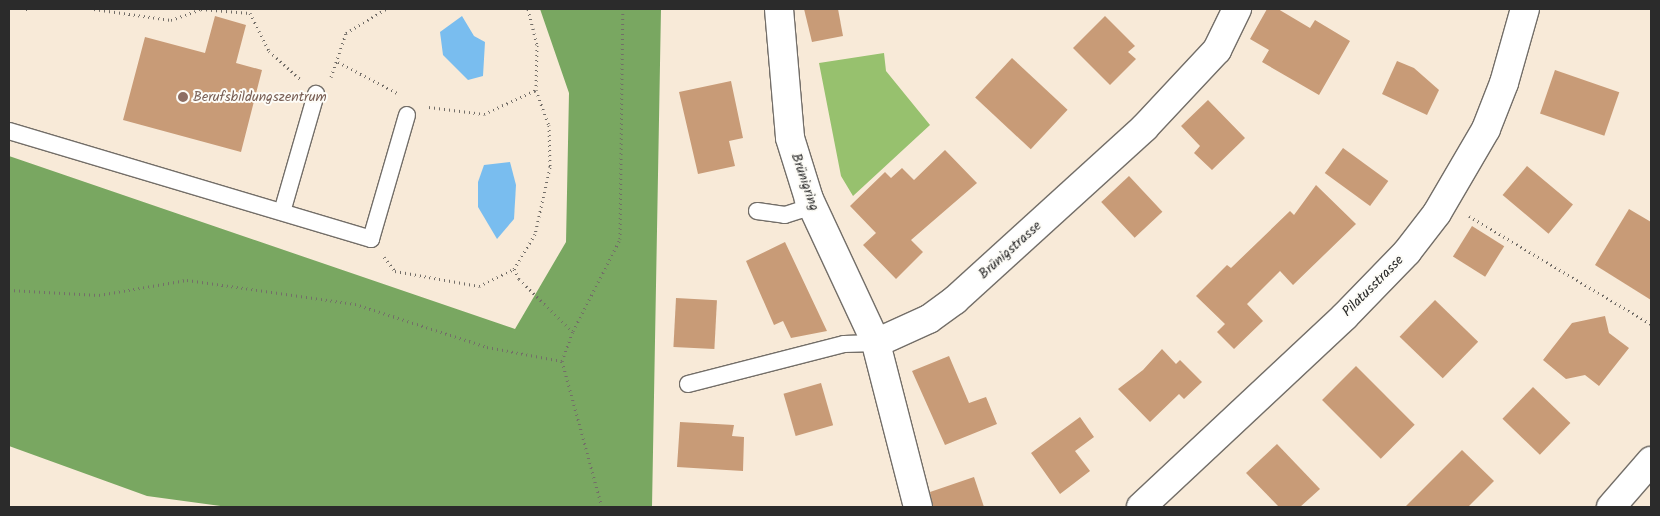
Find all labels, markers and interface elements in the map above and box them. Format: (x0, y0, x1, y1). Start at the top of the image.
place label: Berufsbildungszentrum (193, 89, 327, 105)
marker: Berufsbildungszentrum (177, 91, 189, 103)
street label: Brünigring (787, 151, 823, 213)
street label: Brünigstrasse (975, 217, 1045, 283)
street label: Pilatusstrasse (1339, 252, 1407, 320)

